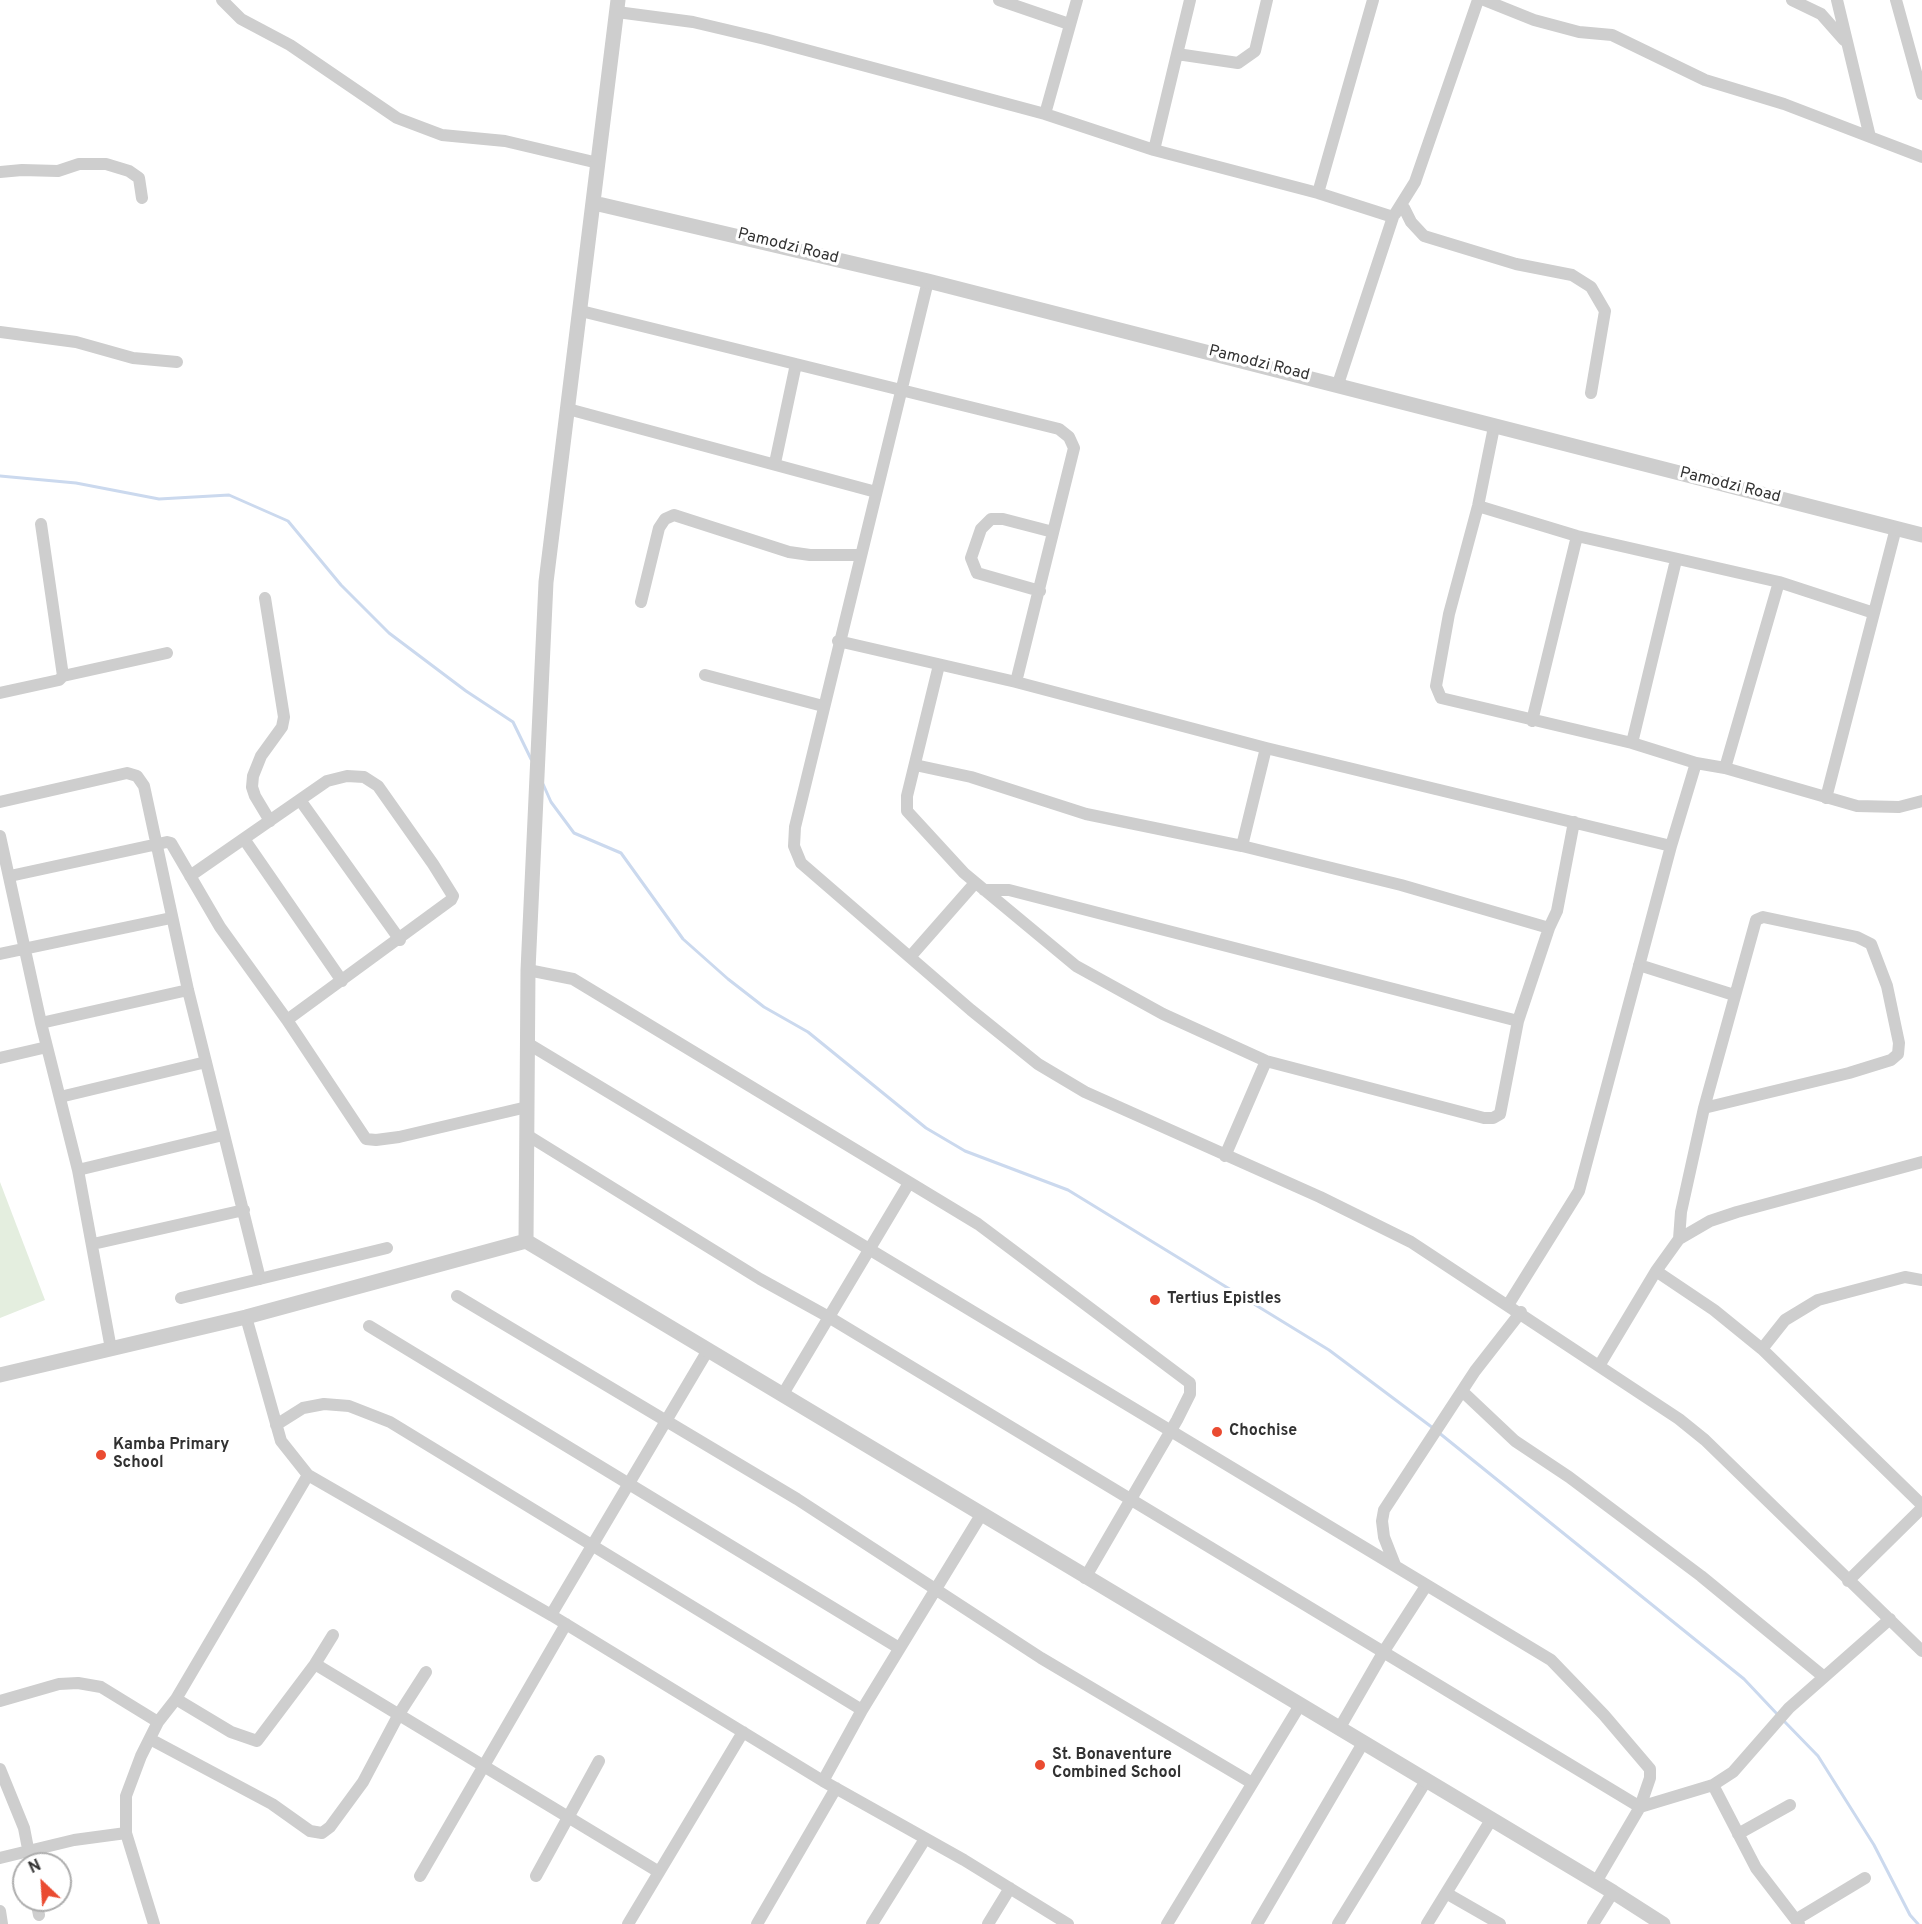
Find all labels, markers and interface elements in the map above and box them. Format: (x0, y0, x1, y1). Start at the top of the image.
street label: Pamodzi Road (736, 225, 840, 269)
street label: Pamodzi Road (1207, 342, 1311, 386)
street label: Pamodzi Road (1678, 464, 1782, 508)
place label: Tertius Epistles (1167, 1290, 1281, 1310)
marker: Tertius Epistles (1148, 1293, 1162, 1307)
place label: Chochise (1229, 1422, 1297, 1442)
marker: Chochise (1210, 1425, 1224, 1439)
place label: Kamba Primary School (113, 1436, 229, 1474)
marker: Kamba Primary School (94, 1448, 108, 1462)
place label: St. Bonaventure Combined School (1052, 1746, 1181, 1784)
marker: St. Bonaventure Combined School (1033, 1758, 1047, 1772)
north arrow (12, 1852, 72, 1912)
text: N (26, 1856, 45, 1879)

